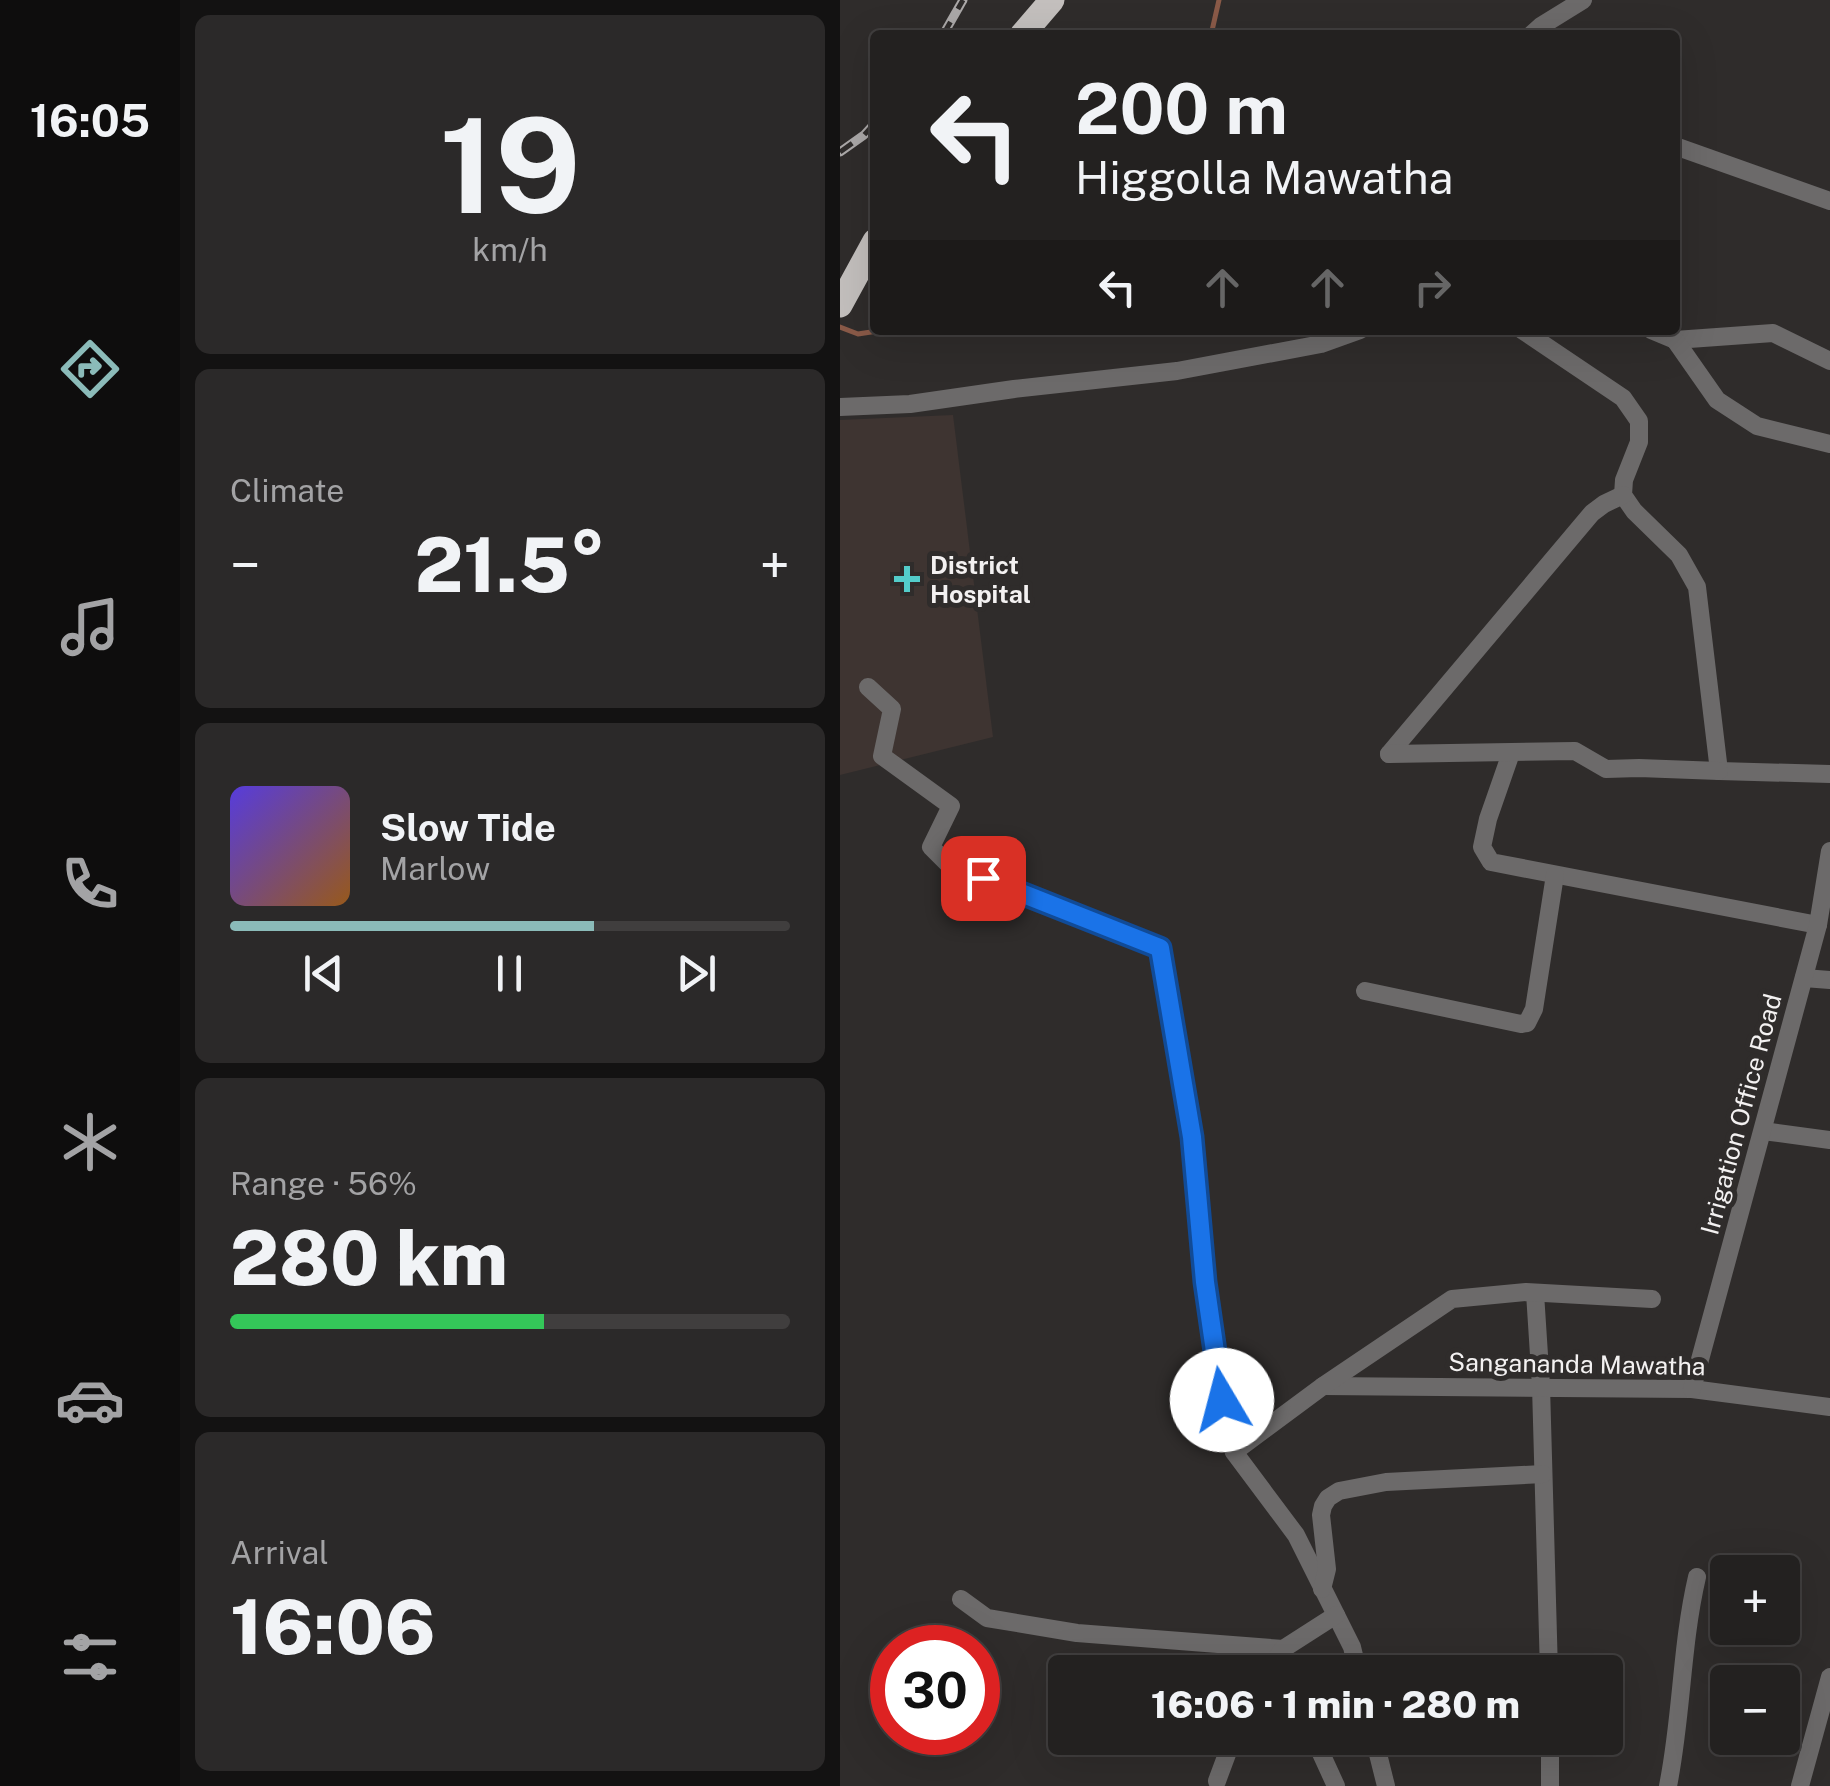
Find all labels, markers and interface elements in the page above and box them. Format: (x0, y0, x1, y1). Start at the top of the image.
text: 200 m (1075, 67, 1288, 150)
icon: left (910, 70, 1040, 200)
text: 19 (439, 90, 581, 242)
text: 16:05 (30, 94, 150, 147)
text: Higgolla Mawatha (1075, 151, 1453, 204)
text: km/h (472, 231, 548, 268)
icon: left (1090, 260, 1145, 315)
icon: ahead (1195, 260, 1250, 315)
icon: ahead (1300, 260, 1355, 315)
icon: right (1405, 260, 1460, 315)
icon: directions (55, 334, 125, 404)
text: Climate (230, 472, 344, 509)
text: 21.5° (414, 521, 606, 609)
text: − (230, 533, 261, 597)
text: + (760, 533, 790, 597)
place label: District Hospital (930, 550, 1031, 609)
marker: District Hospital (894, 566, 920, 592)
icon: music (55, 592, 125, 662)
text: Slow Tide (380, 805, 556, 850)
pin (941, 836, 1026, 921)
icon: phone (55, 849, 125, 919)
text: Marlow (380, 850, 490, 887)
icon: arrive (956, 851, 1011, 906)
icon: previous (296, 946, 351, 1001)
icon: pause (482, 946, 537, 1001)
icon: next (669, 946, 724, 1001)
street label: Irrigation Office Road (1694, 990, 1788, 1238)
icon: climate (55, 1107, 125, 1177)
text: Range · 56% (230, 1165, 417, 1202)
text: 280 km (230, 1214, 508, 1302)
street label: Sangananda Mawatha (1448, 1347, 1706, 1381)
position arrow (1170, 1348, 1274, 1452)
icon: car (55, 1365, 125, 1435)
text: Arrival (230, 1534, 329, 1571)
map controls (1710, 1555, 1800, 1755)
button: + (1710, 1555, 1800, 1645)
text: 16:06 (230, 1583, 436, 1671)
icon: filters (55, 1622, 125, 1692)
speed limit sign: 30 (870, 1625, 1000, 1755)
button: − (1710, 1665, 1800, 1755)
text: 16:06 · 1 min · 280 m (1151, 1682, 1520, 1727)

